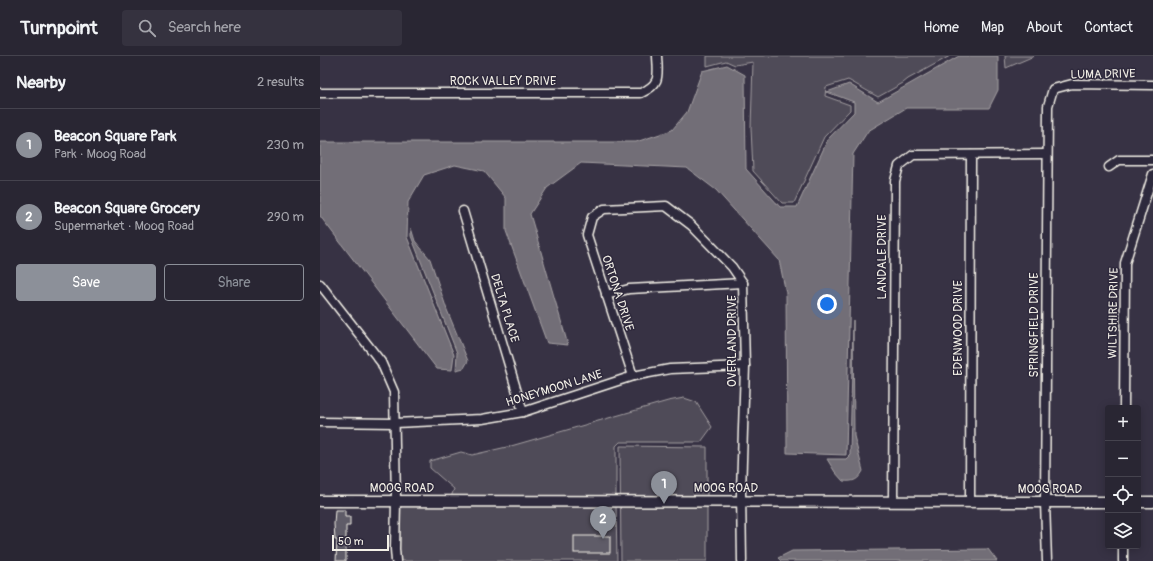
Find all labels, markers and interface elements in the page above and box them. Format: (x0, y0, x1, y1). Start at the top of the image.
search box (122, 10, 402, 46)
text: Turnpoint (20, 16, 98, 40)
icon: search (136, 17, 158, 39)
text: Search here (168, 18, 241, 37)
text: Home (924, 19, 959, 36)
text: Map (981, 19, 1004, 36)
text: About (1026, 19, 1062, 36)
text: Contact (1084, 19, 1133, 36)
street label: LUMA DRIVE (1070, 66, 1136, 83)
text: Nearby (16, 72, 65, 93)
text: 2 results (257, 74, 304, 90)
street label: ROCK VALLEY DRIVE (450, 74, 556, 89)
text: Beacon Square Park (54, 127, 176, 146)
text: 1 (26, 137, 32, 153)
text: 230 m (267, 137, 304, 153)
text: Park · Moog Road (54, 146, 146, 162)
text: Beacon Square Grocery (54, 199, 200, 218)
text: 2 (25, 209, 33, 225)
text: 290 m (267, 209, 304, 225)
street label: LANDALE DRIVE (875, 215, 890, 299)
text: Supermarket · Moog Road (54, 218, 194, 234)
street label: ORTONA DRIVE (598, 253, 637, 333)
button: Save (16, 264, 156, 301)
button: Share (164, 264, 304, 301)
street label: WILTSHIRE DRIVE (1105, 267, 1122, 359)
street label: DELTA PLACE (487, 272, 522, 344)
street label: SPRINGFIELD DRIVE (1027, 272, 1042, 378)
street label: EDENWOOD DRIVE (951, 280, 966, 376)
your location (817, 294, 837, 314)
street label: OVERLAND DRIVE (725, 295, 740, 387)
street label: HONEYMOON LANE (504, 367, 604, 410)
map controls (1105, 405, 1141, 549)
button: + (1105, 405, 1141, 441)
button: − (1105, 441, 1141, 477)
pin: 1 (651, 471, 677, 504)
button: locate (1105, 477, 1141, 513)
street label: MOOG ROAD (370, 481, 435, 496)
street label: MOOG ROAD (694, 481, 759, 496)
street label: MOOG ROAD (1018, 482, 1083, 497)
pin: 2 (590, 506, 616, 539)
button: layers (1105, 513, 1141, 549)
scale bar (332, 533, 389, 552)
text: 50 m (338, 535, 364, 548)

